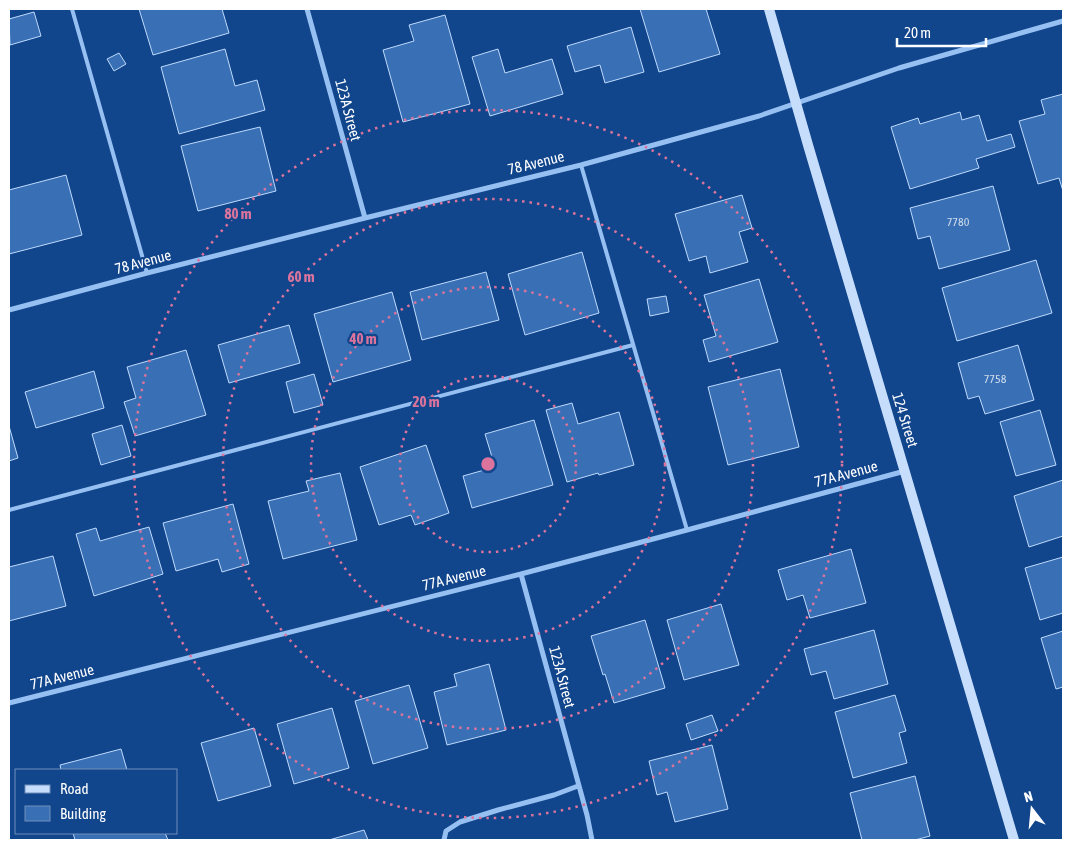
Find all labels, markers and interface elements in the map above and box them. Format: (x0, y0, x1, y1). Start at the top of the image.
scale bar (897, 15, 986, 47)
text: 20 m (904, 24, 931, 41)
street label: 123A Street (332, 77, 365, 143)
street label: 78 Avenue (506, 147, 566, 178)
text: 80 m (225, 205, 252, 222)
house number: 7780 (947, 215, 970, 229)
street label: 78 Avenue (113, 246, 173, 277)
text: 60 m (288, 268, 315, 285)
text: 40 m (349, 330, 377, 347)
house number: 7758 (984, 372, 1007, 386)
street label: 124 Street (889, 391, 922, 449)
text: 20 m (413, 393, 440, 410)
centre of rings (479, 455, 497, 473)
street label: 77A Avenue (812, 457, 880, 490)
street label: 77A Avenue (420, 561, 488, 594)
street label: 123A Street (546, 644, 579, 710)
street label: 77A Avenue (28, 660, 96, 693)
legend (15, 769, 178, 834)
text: Road (60, 780, 89, 797)
north arrow (1007, 784, 1057, 834)
text: N (1022, 788, 1035, 805)
text: Building (60, 805, 106, 822)

